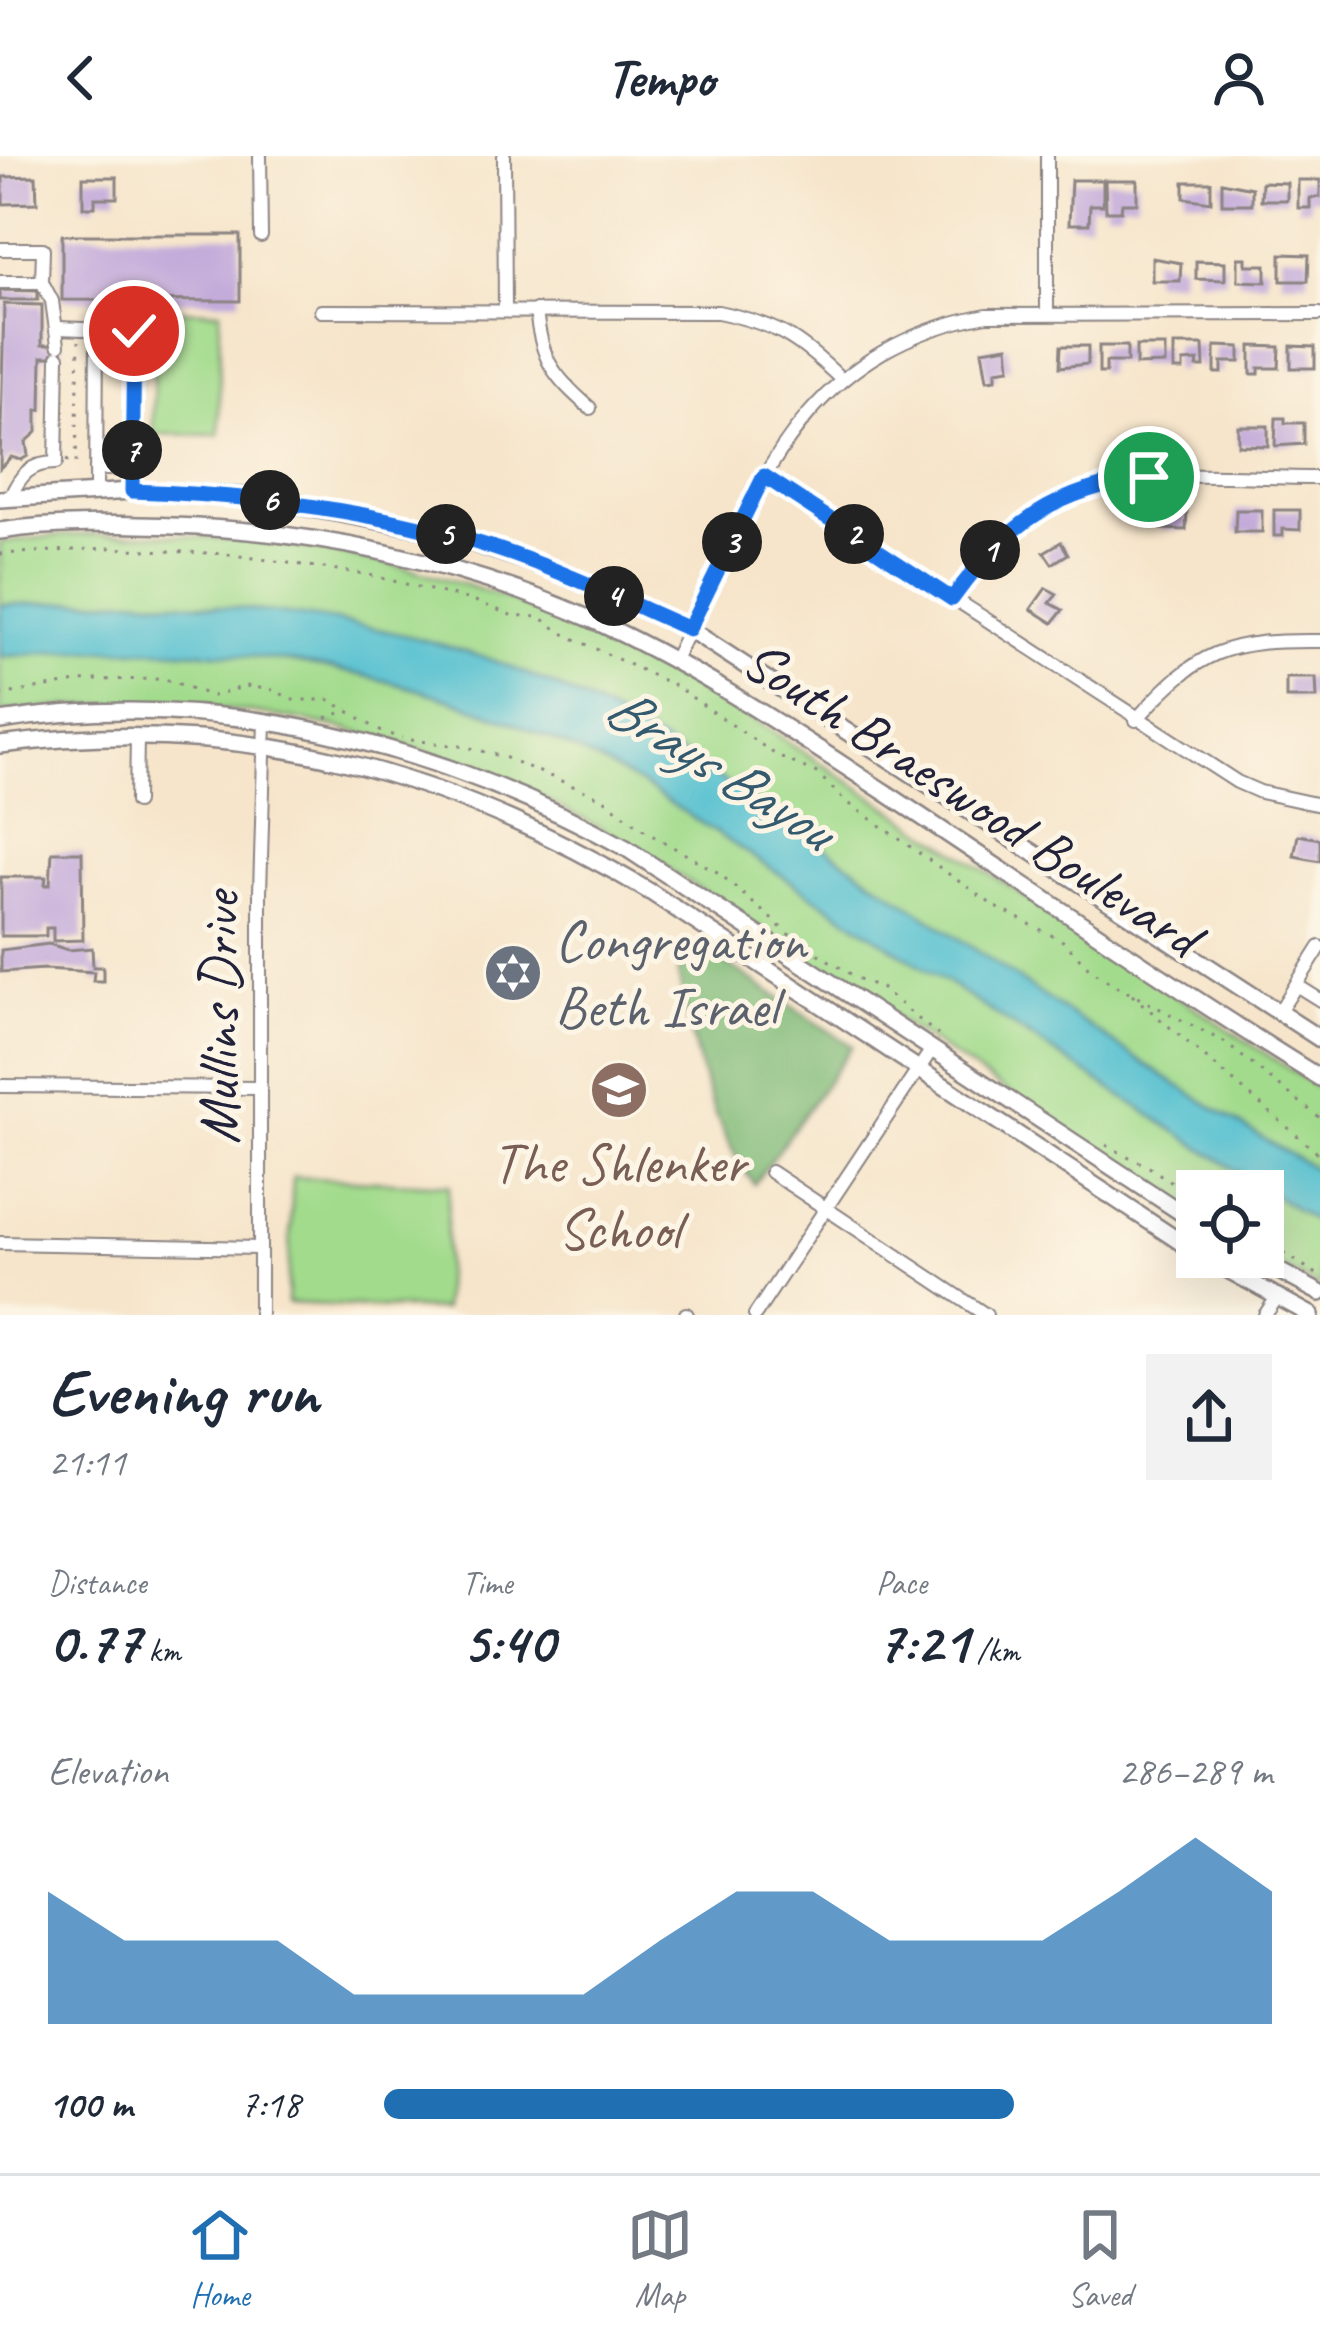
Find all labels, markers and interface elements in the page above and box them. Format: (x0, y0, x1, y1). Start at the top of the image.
text: Tempo (606, 44, 714, 112)
icon: back (48, 45, 114, 111)
icon: person (1206, 45, 1272, 111)
pin (83, 280, 185, 382)
icon: check (101, 298, 167, 364)
pin: 7 (102, 420, 162, 480)
pin (1098, 426, 1200, 528)
text: 7 (125, 429, 139, 471)
icon: arrive (1116, 444, 1182, 510)
pin: 6 (240, 470, 300, 530)
text: 6 (262, 479, 278, 521)
pin: 5 (416, 504, 476, 564)
pin: 2 (824, 504, 884, 564)
pin: 3 (702, 512, 762, 572)
text: 5 (439, 513, 453, 555)
text: 2 (847, 513, 861, 555)
pin: 1 (960, 520, 1020, 580)
text: 3 (725, 521, 739, 563)
text: 1 (983, 529, 997, 571)
pin: 4 (584, 566, 644, 626)
text: 4 (607, 575, 621, 617)
street label: South Braeswood Boulevard (730, 623, 1220, 977)
water label: Brays Bayou (592, 668, 854, 871)
street label: Mullins Drive (183, 888, 255, 1144)
place label: Congregation Beth Israel (555, 905, 809, 1043)
synagogue icon: Congregation Beth Israel (482, 942, 544, 1004)
school or university icon: The Shlenker School (588, 1059, 650, 1121)
place label: The Shlenker School (492, 1127, 750, 1265)
map controls (1176, 1170, 1284, 1278)
button: locate (1176, 1170, 1284, 1278)
text: Evening run (48, 1351, 318, 1434)
button: share (1146, 1354, 1272, 1480)
text: 21:11 (48, 1438, 126, 1487)
text: Distance (48, 1562, 146, 1604)
text: Time (462, 1562, 513, 1604)
text: Pace (876, 1562, 927, 1604)
text: 0.77 (48, 1604, 140, 1680)
text: 5:40 (462, 1604, 554, 1680)
text: 7:21 (876, 1604, 969, 1680)
text: km (140, 1630, 181, 1672)
text: /km (969, 1630, 1020, 1672)
text: Elevation (48, 1747, 168, 1796)
text: 286–289 m (1118, 1747, 1272, 1796)
text: 100 m (48, 2080, 132, 2129)
text: 7:18 (240, 2080, 300, 2129)
tab: Home (187, 2202, 253, 2316)
tab: Map (627, 2202, 693, 2316)
tab: Saved (1067, 2202, 1133, 2316)

